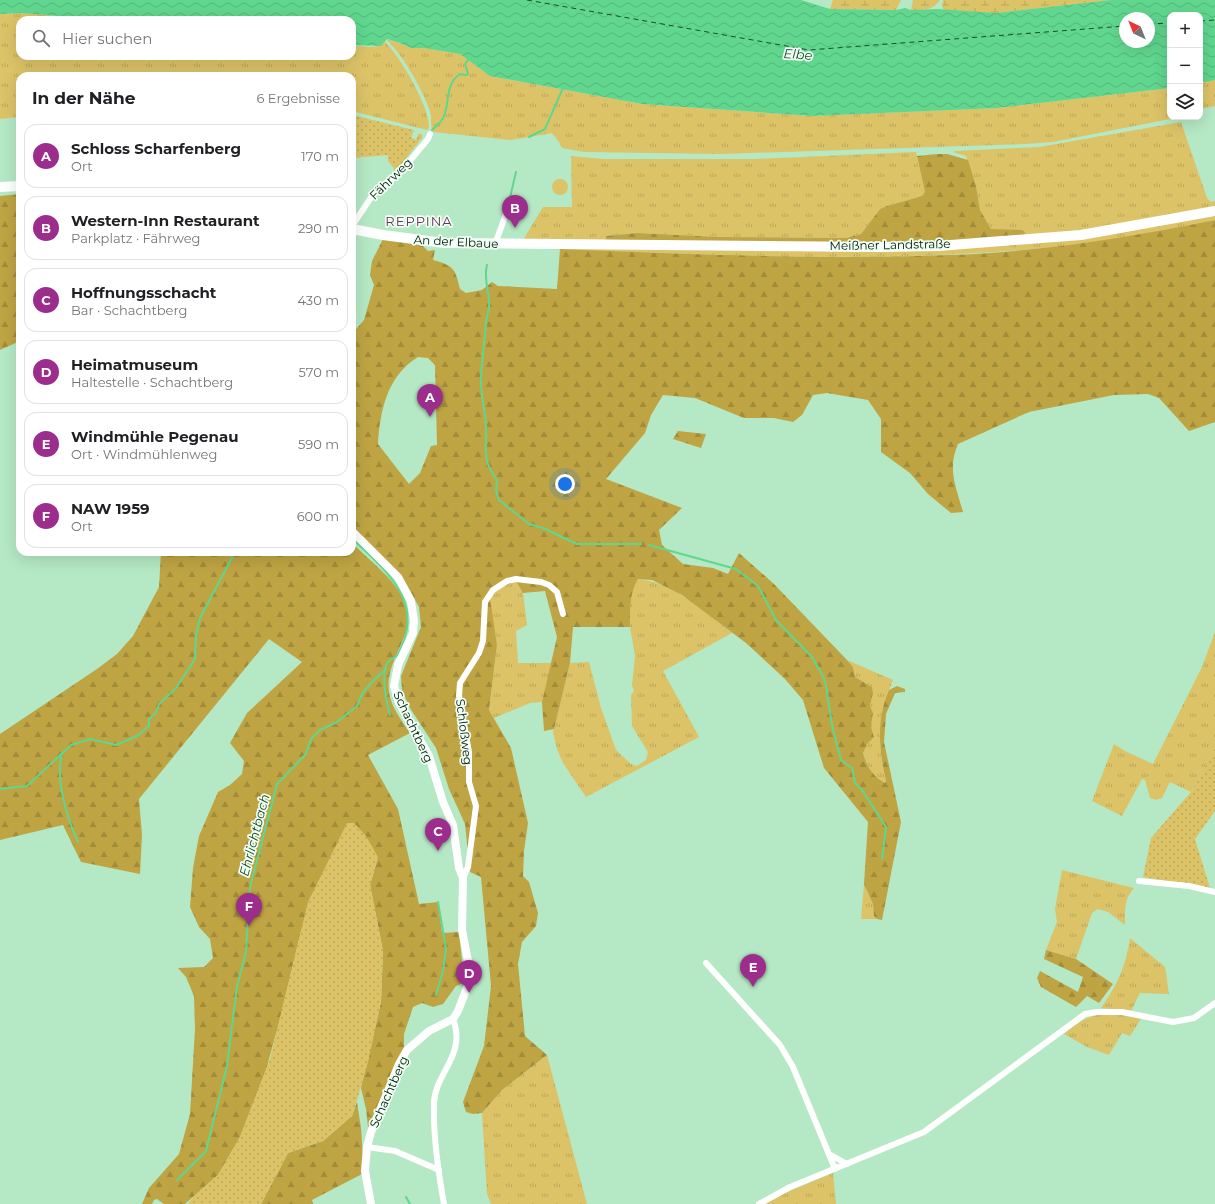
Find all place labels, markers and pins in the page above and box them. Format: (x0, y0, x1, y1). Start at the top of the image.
pin: B (502, 195, 528, 228)
pin: A (417, 384, 443, 417)
pin: C (425, 818, 451, 851)
pin: F (236, 893, 262, 926)
pin: E (740, 954, 766, 987)
pin: D (456, 960, 482, 993)

